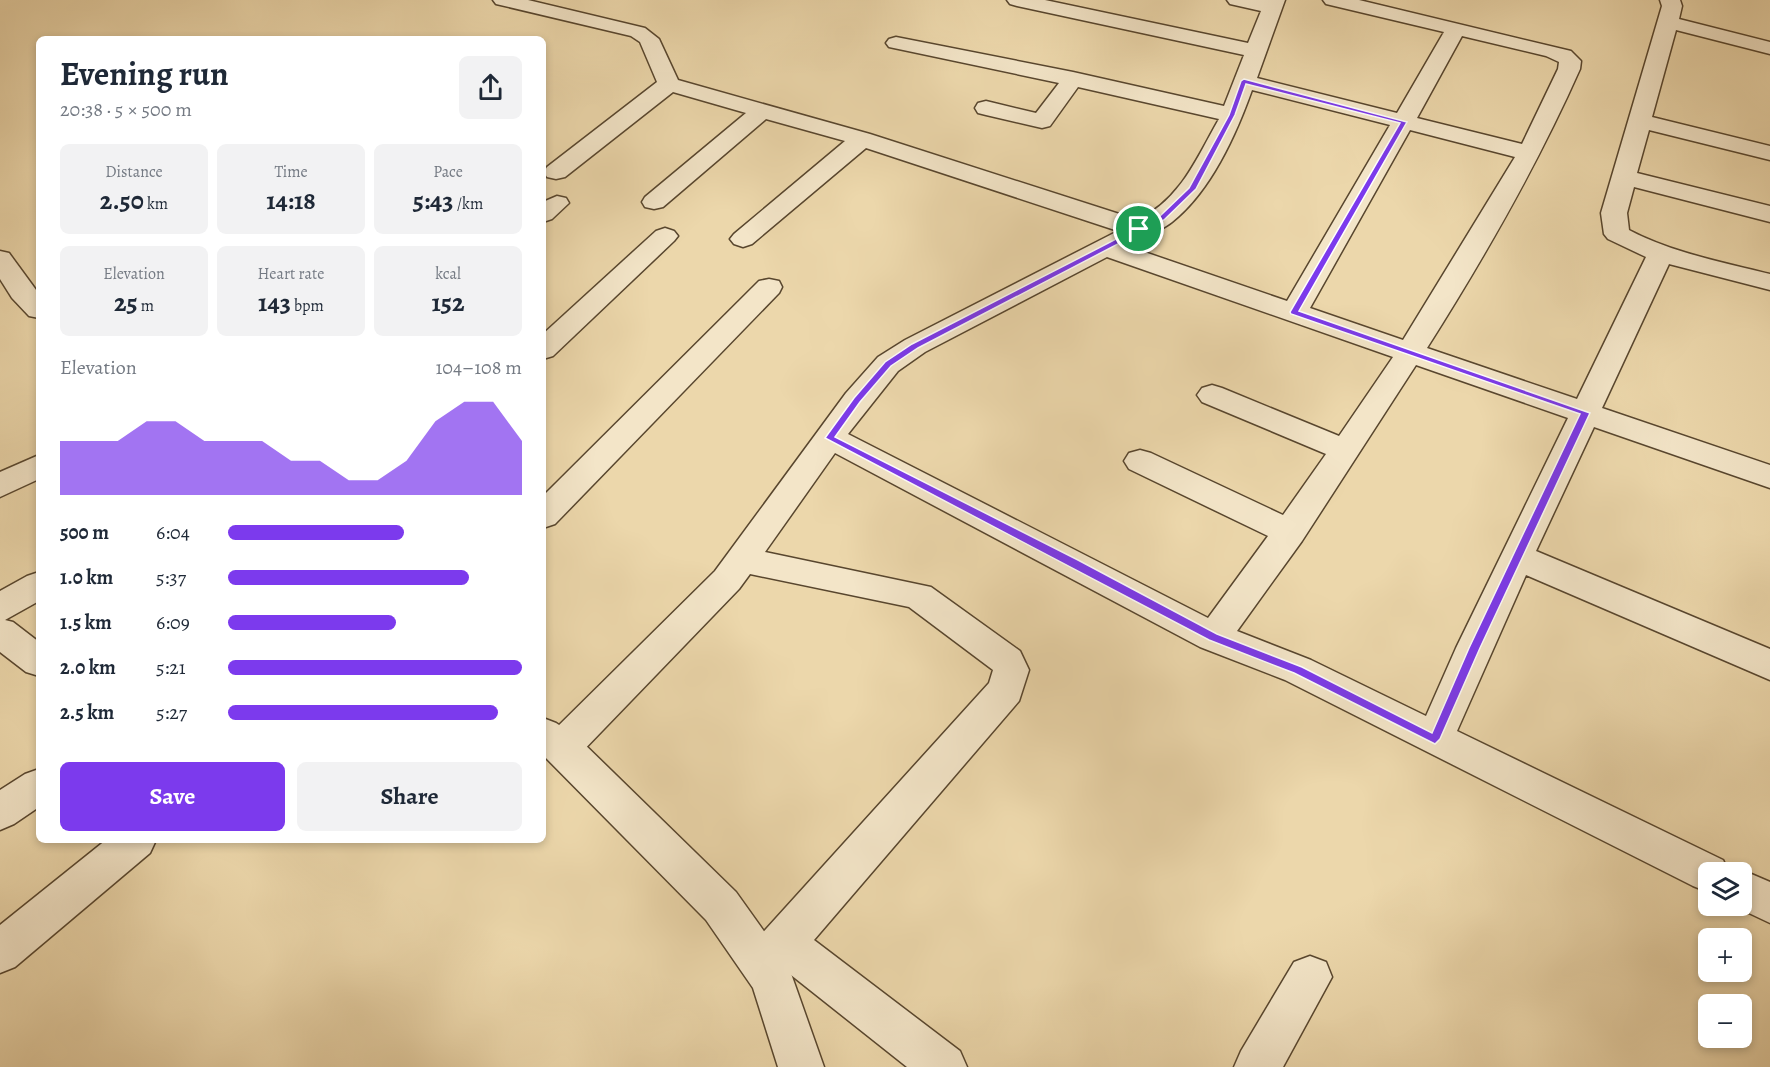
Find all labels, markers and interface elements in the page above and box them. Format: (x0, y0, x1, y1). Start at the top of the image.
text: Evening run (60, 51, 229, 96)
button: share (459, 56, 522, 119)
text: 20:38 · 5 × 500 m (60, 96, 192, 123)
text: Distance (105, 161, 163, 183)
text: Time (274, 161, 308, 183)
text: Pace (433, 161, 463, 183)
text: 2.50 (100, 183, 144, 218)
text: 14:18 (266, 183, 316, 218)
text: 5:43 (413, 183, 454, 218)
text: km (144, 193, 168, 215)
text: /km (454, 193, 483, 215)
pin (1113, 203, 1164, 254)
icon: arrive (1122, 212, 1155, 245)
text: Elevation (103, 263, 165, 285)
text: Heart rate (258, 263, 324, 285)
text: kcal (435, 263, 461, 285)
text: 25 (114, 285, 138, 320)
text: 143 (258, 285, 291, 320)
text: 152 (432, 285, 464, 320)
text: m (138, 295, 154, 317)
text: bpm (291, 295, 324, 317)
text: Elevation (60, 354, 137, 381)
text: 104–108 m (435, 354, 522, 381)
text: 500 m (60, 519, 109, 546)
text: 6:04 (156, 519, 190, 546)
text: 1.0 km (60, 564, 113, 591)
text: 5:37 (156, 564, 186, 591)
text: 1.5 km (60, 609, 112, 636)
text: 6:09 (156, 609, 190, 636)
text: 2.0 km (60, 654, 116, 681)
text: 5:21 (156, 654, 186, 681)
text: 2.5 km (60, 699, 114, 726)
text: 5:27 (156, 699, 187, 726)
button: Save (60, 762, 285, 831)
button: Share (297, 762, 522, 831)
map controls (1698, 862, 1752, 1048)
button: layers (1698, 862, 1752, 916)
button: + (1698, 928, 1752, 982)
button: − (1698, 994, 1752, 1048)

